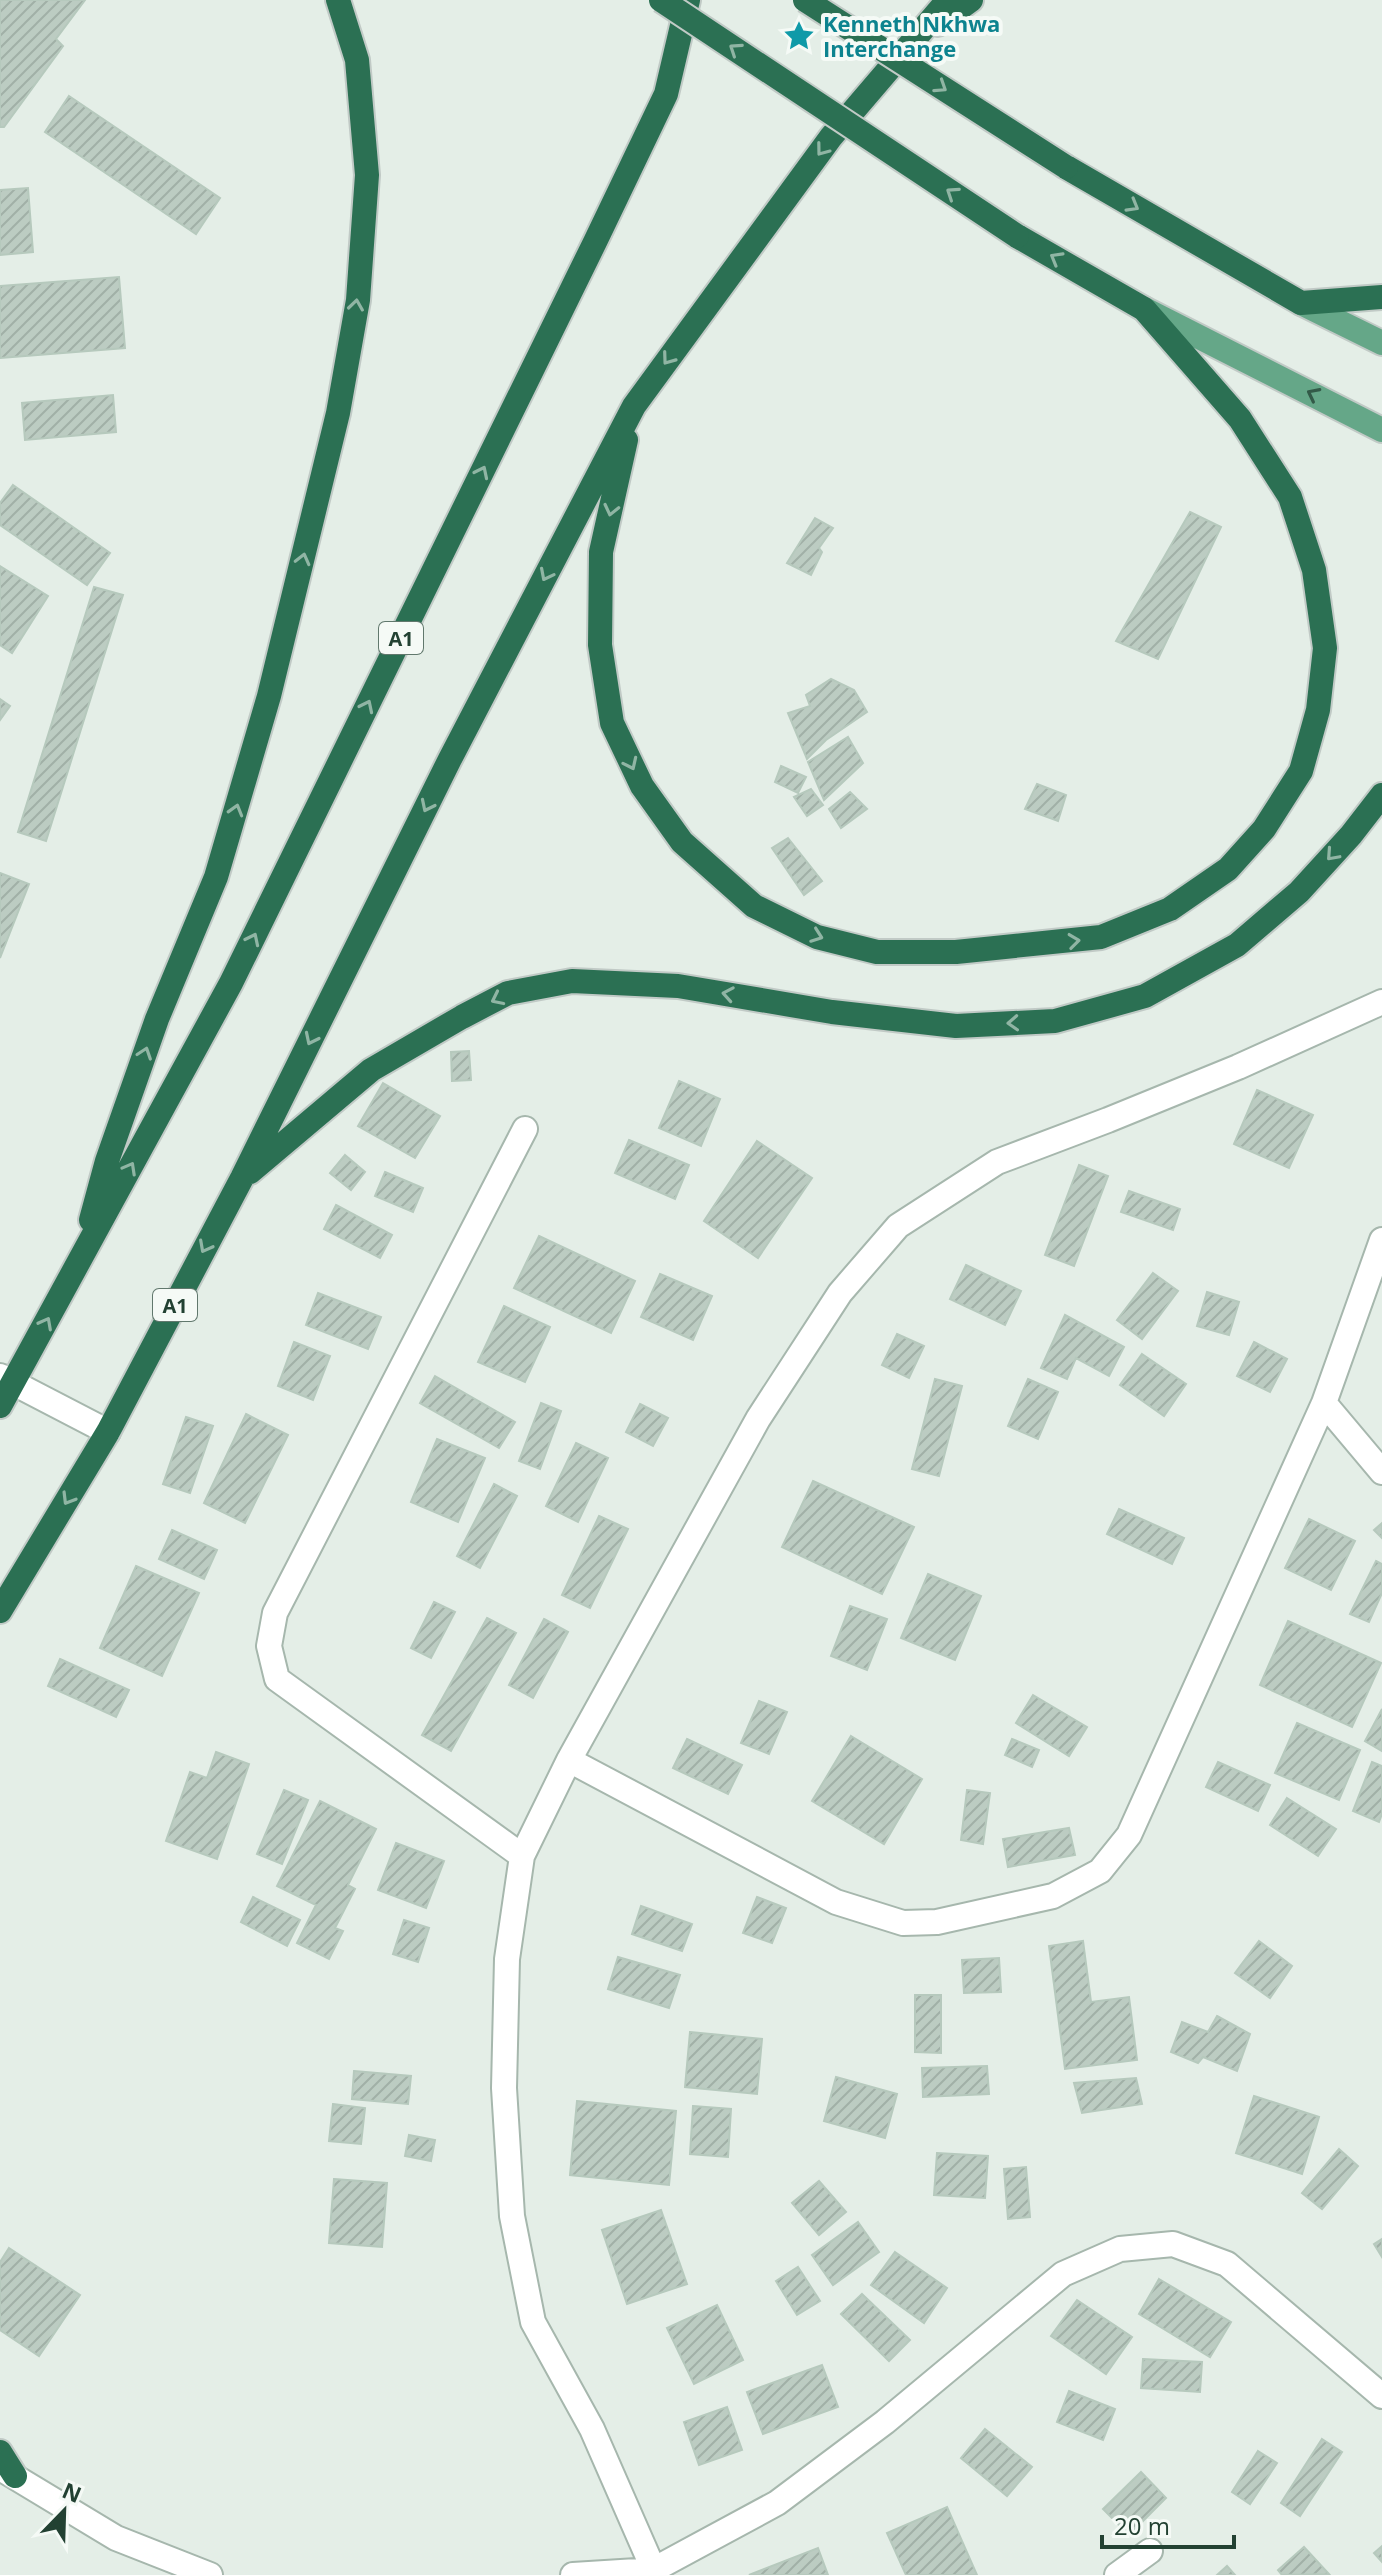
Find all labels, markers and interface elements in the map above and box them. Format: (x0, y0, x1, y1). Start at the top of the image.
place label: Kenneth Nkhwa Interchange (823, 8, 1000, 63)
place icon: Kenneth Nkhwa Interchange (782, 19, 816, 53)
one-way arrow (730, 44, 744, 59)
one-way arrow (932, 78, 947, 93)
one-way arrow (817, 141, 831, 156)
one-way arrow (946, 188, 961, 203)
one-way arrow (1124, 196, 1139, 212)
one-way arrow (1050, 253, 1064, 268)
one-way arrow (347, 298, 364, 311)
one-way arrow (663, 351, 677, 365)
one-way arrow (1306, 389, 1321, 404)
one-way arrow (472, 466, 488, 481)
one-way arrow (603, 503, 620, 516)
one-way arrow (293, 552, 310, 566)
one-way arrow (541, 567, 556, 581)
road number: A1 (379, 622, 423, 654)
one-way arrow (358, 699, 373, 714)
one-way arrow (621, 755, 637, 770)
one-way arrow (421, 798, 437, 813)
one-way arrow (227, 804, 243, 817)
one-way arrow (1328, 845, 1342, 860)
one-way arrow (809, 926, 823, 942)
one-way arrow (243, 932, 259, 947)
one-way arrow (1068, 932, 1081, 949)
one-way arrow (721, 987, 734, 1004)
one-way arrow (490, 989, 505, 1005)
one-way arrow (1006, 1014, 1019, 1031)
one-way arrow (305, 1030, 321, 1045)
one-way arrow (136, 1047, 152, 1061)
one-way arrow (120, 1162, 136, 1177)
one-way arrow (200, 1239, 215, 1254)
road number: A1 (153, 1289, 197, 1321)
one-way arrow (37, 1317, 52, 1331)
one-way arrow (62, 1490, 78, 1505)
north arrow (24, 2471, 104, 2551)
text: N (58, 2474, 86, 2509)
scale bar (1102, 2499, 1234, 2549)
text: 20 m (1114, 2509, 1170, 2542)

